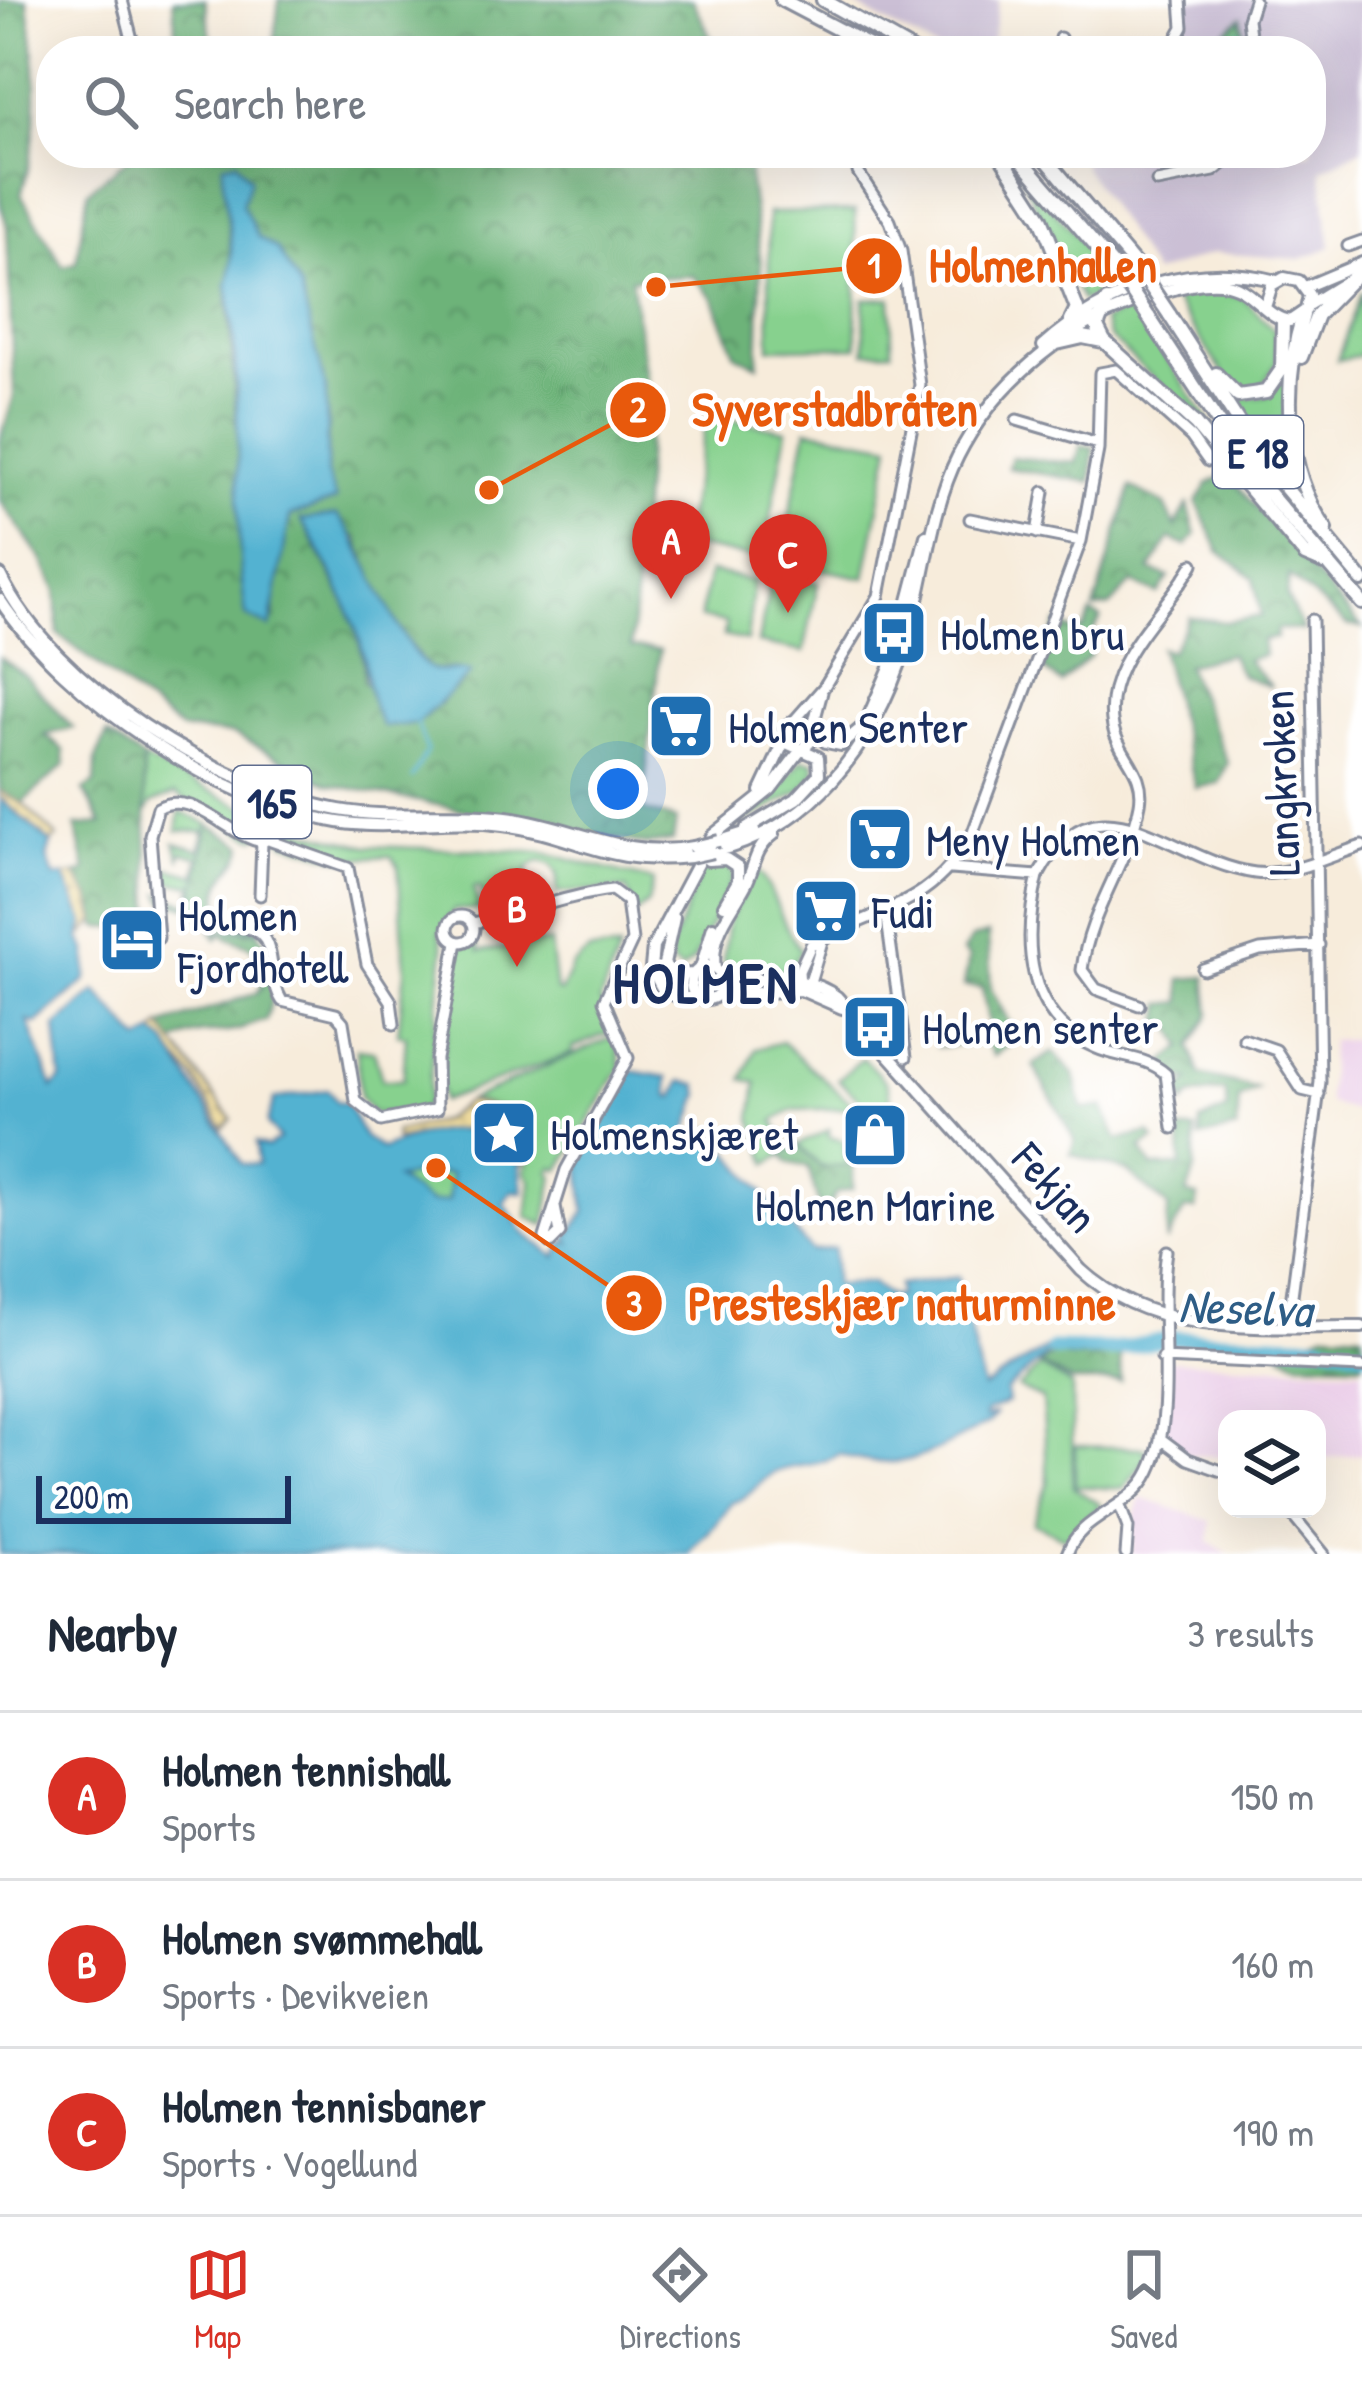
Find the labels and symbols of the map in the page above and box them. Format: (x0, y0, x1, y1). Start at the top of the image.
callout: Holmenhallen (844, 224, 1181, 308)
text: Holmenhallen (929, 232, 1157, 297)
text: 1 (867, 240, 881, 289)
callout: Syverstadbråten (608, 368, 1002, 452)
text: Syverstadbråten (692, 376, 978, 442)
text: 2 (630, 384, 647, 433)
road number: E 18 (1213, 416, 1303, 488)
pin: A (632, 500, 710, 599)
pin: C (749, 514, 827, 613)
bus stop icon: Holmen bru (859, 598, 929, 668)
place label: Holmen bru (940, 603, 1124, 664)
street label: Langkroken (1246, 689, 1314, 877)
supermarket icon: Holmen Senter (646, 691, 716, 761)
place label: Holmen Senter (728, 696, 968, 757)
your location (588, 759, 648, 819)
road number: 165 (233, 766, 311, 838)
supermarket icon: Meny Holmen (845, 804, 915, 874)
place label: Meny Holmen (926, 809, 1140, 870)
pin: B (478, 868, 556, 967)
supermarket icon: Fudi (791, 876, 861, 946)
place label: Fudi (871, 881, 935, 942)
place label: Holmen Fjordhotell (177, 884, 349, 997)
hotel icon: Holmen Fjordhotell (97, 905, 167, 975)
district label: HOLMEN (612, 944, 800, 1021)
bus stop icon: Holmen senter (840, 992, 910, 1062)
place label: Holmen senter (922, 997, 1159, 1058)
place icon: Holmenskjæret (469, 1098, 539, 1168)
shop icon: Holmen Marine (840, 1100, 910, 1170)
place label: Holmenskjæret (550, 1103, 799, 1164)
street label: Fekjan (999, 1128, 1113, 1245)
place label: Holmen Marine (755, 1174, 995, 1235)
callout: Presteskjær naturminne (604, 1261, 1139, 1345)
text: Presteskjær naturminne (688, 1270, 1116, 1335)
water label: Neselva (1177, 1272, 1317, 1342)
text: 3 (626, 1278, 642, 1327)
scale bar (36, 1470, 291, 1523)

